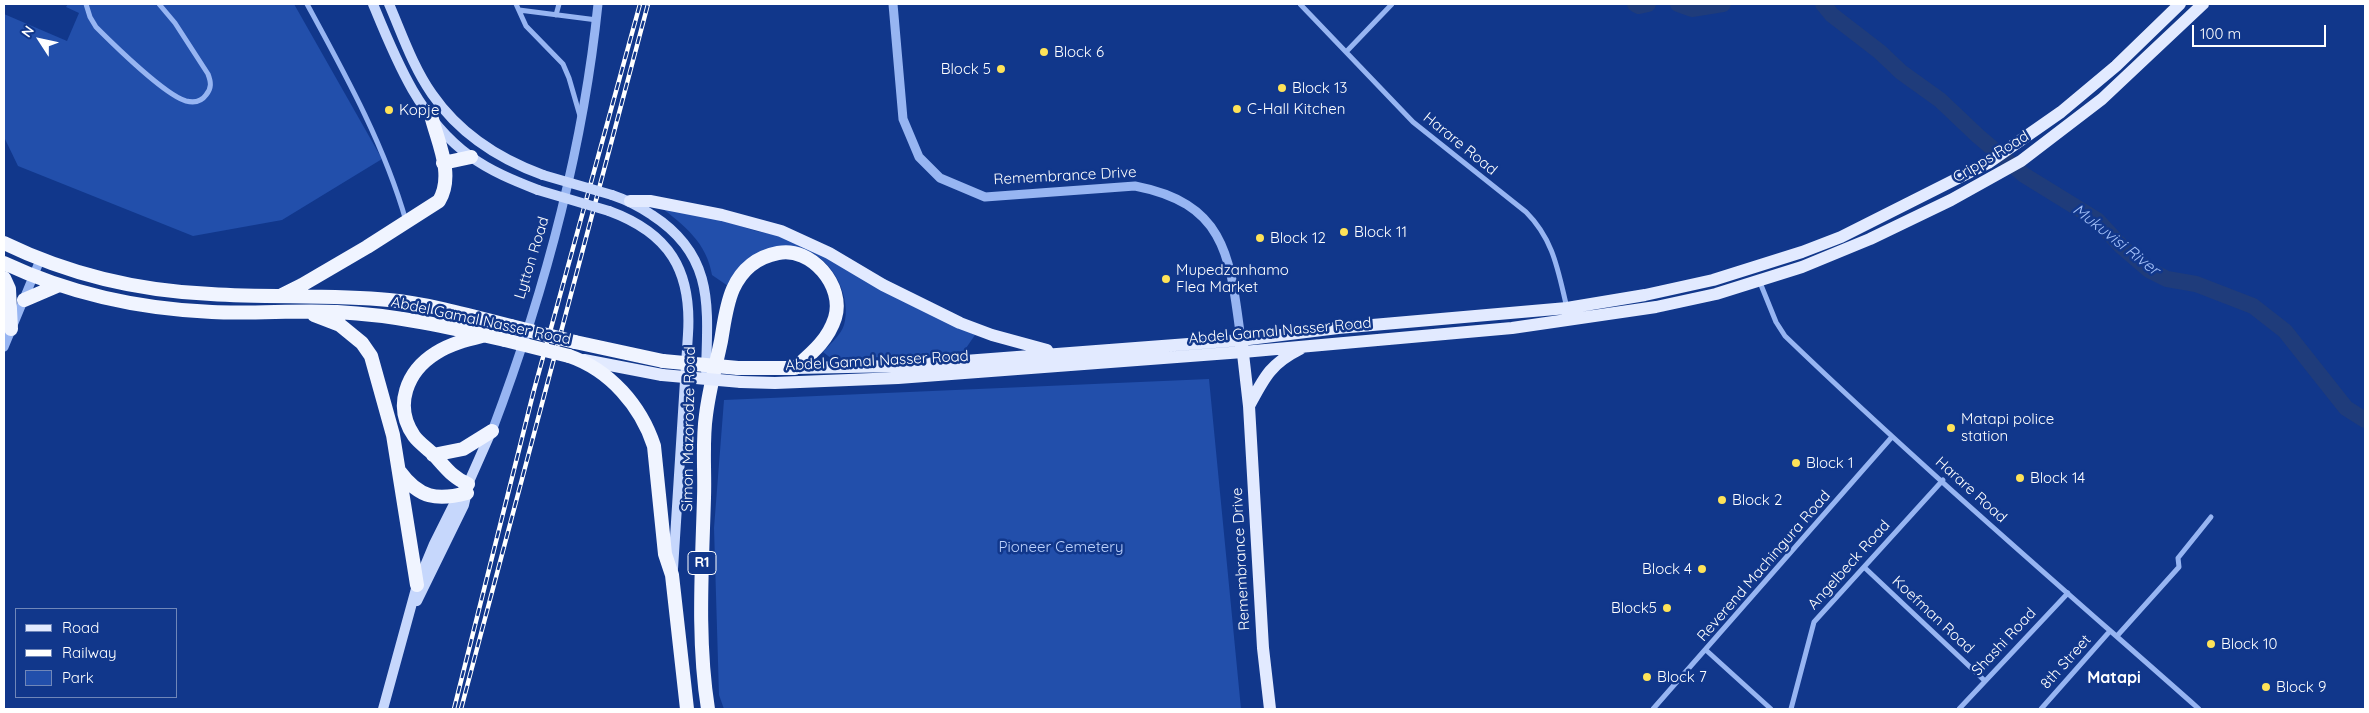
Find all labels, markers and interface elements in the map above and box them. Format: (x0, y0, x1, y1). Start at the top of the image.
north arrow (15, 15, 65, 65)
scale bar (2194, 15, 2328, 47)
text: N (17, 22, 38, 41)
text: 100 m (2200, 24, 2241, 43)
place label: Block 6 (1054, 43, 1104, 61)
marker: Block 6 (1038, 46, 1050, 58)
place label: Block 5 (941, 60, 991, 78)
marker: Block 5 (995, 63, 1007, 75)
place label: Block 13 (1292, 79, 1347, 97)
marker: Block 13 (1276, 82, 1288, 94)
place label: C-Hall Kitchen (1247, 100, 1345, 118)
place label: Kopje (399, 101, 439, 119)
marker: C-Hall Kitchen (1231, 103, 1243, 115)
marker: Kopje (383, 104, 395, 116)
street label: Harare Road (1419, 109, 1501, 179)
street label: Cripps Road (1950, 127, 2032, 187)
street label: Remembrance Drive (993, 163, 1137, 189)
water label: Mukuvisi River (2069, 200, 2163, 280)
street label: Lytton Road (511, 215, 553, 301)
place label: Block 11 (1354, 223, 1407, 241)
marker: Block 11 (1338, 226, 1350, 238)
place label: Block 12 (1270, 229, 1326, 247)
marker: Block 12 (1254, 232, 1266, 244)
place label: Mupedzanhamo Flea Market (1176, 261, 1289, 296)
marker: Mupedzanhamo Flea Market (1160, 273, 1172, 285)
street label: Abdel Gamal Nasser Road (389, 293, 573, 349)
street label: Abdel Gamal Nasser Road (1188, 314, 1372, 348)
street label: Simon Mazorodze Road (679, 346, 699, 512)
street label: Abdel Gamal Nasser Road (785, 347, 969, 375)
place label: Matapi police station (1961, 410, 2054, 445)
marker: Matapi police station (1945, 422, 1957, 434)
street label: Harare Road (1932, 453, 2010, 527)
place label: Block 1 (1806, 454, 1854, 472)
marker: Block 1 (1790, 457, 1802, 469)
place label: Block 14 (2030, 469, 2085, 487)
marker: Block 14 (2014, 472, 2026, 484)
street label: Remembrance Drive (1228, 487, 1254, 631)
street label: Reverend Machingura Road (1694, 487, 1834, 645)
place label: Block 2 (1732, 491, 1782, 509)
marker: Block 2 (1716, 494, 1728, 506)
street label: Angelbeck Road (1804, 517, 1894, 613)
park label: Pioneer Cemetery (999, 538, 1123, 556)
road number: R1 (688, 552, 716, 574)
place label: Block 4 (1642, 560, 1692, 578)
marker: Block 4 (1696, 563, 1708, 575)
street label: Koefman Road (1888, 572, 1978, 658)
place label: Block5 (1611, 599, 1657, 617)
marker: Block5 (1661, 602, 1673, 614)
street label: Shashi Road (1968, 604, 2040, 680)
legend (15, 608, 178, 698)
text: Road (62, 618, 99, 637)
street label: 8th Street (2037, 631, 2095, 693)
place label: Block 10 (2221, 635, 2277, 653)
marker: Block 10 (2205, 638, 2217, 650)
text: Railway (62, 643, 117, 662)
text: Park (62, 668, 94, 687)
place label: Block 7 (1657, 668, 1707, 686)
district label: Matapi (2087, 668, 2141, 688)
marker: Block 7 (1641, 671, 1653, 683)
place label: Block 9 (2276, 678, 2326, 696)
marker: Block 9 (2260, 681, 2272, 693)

